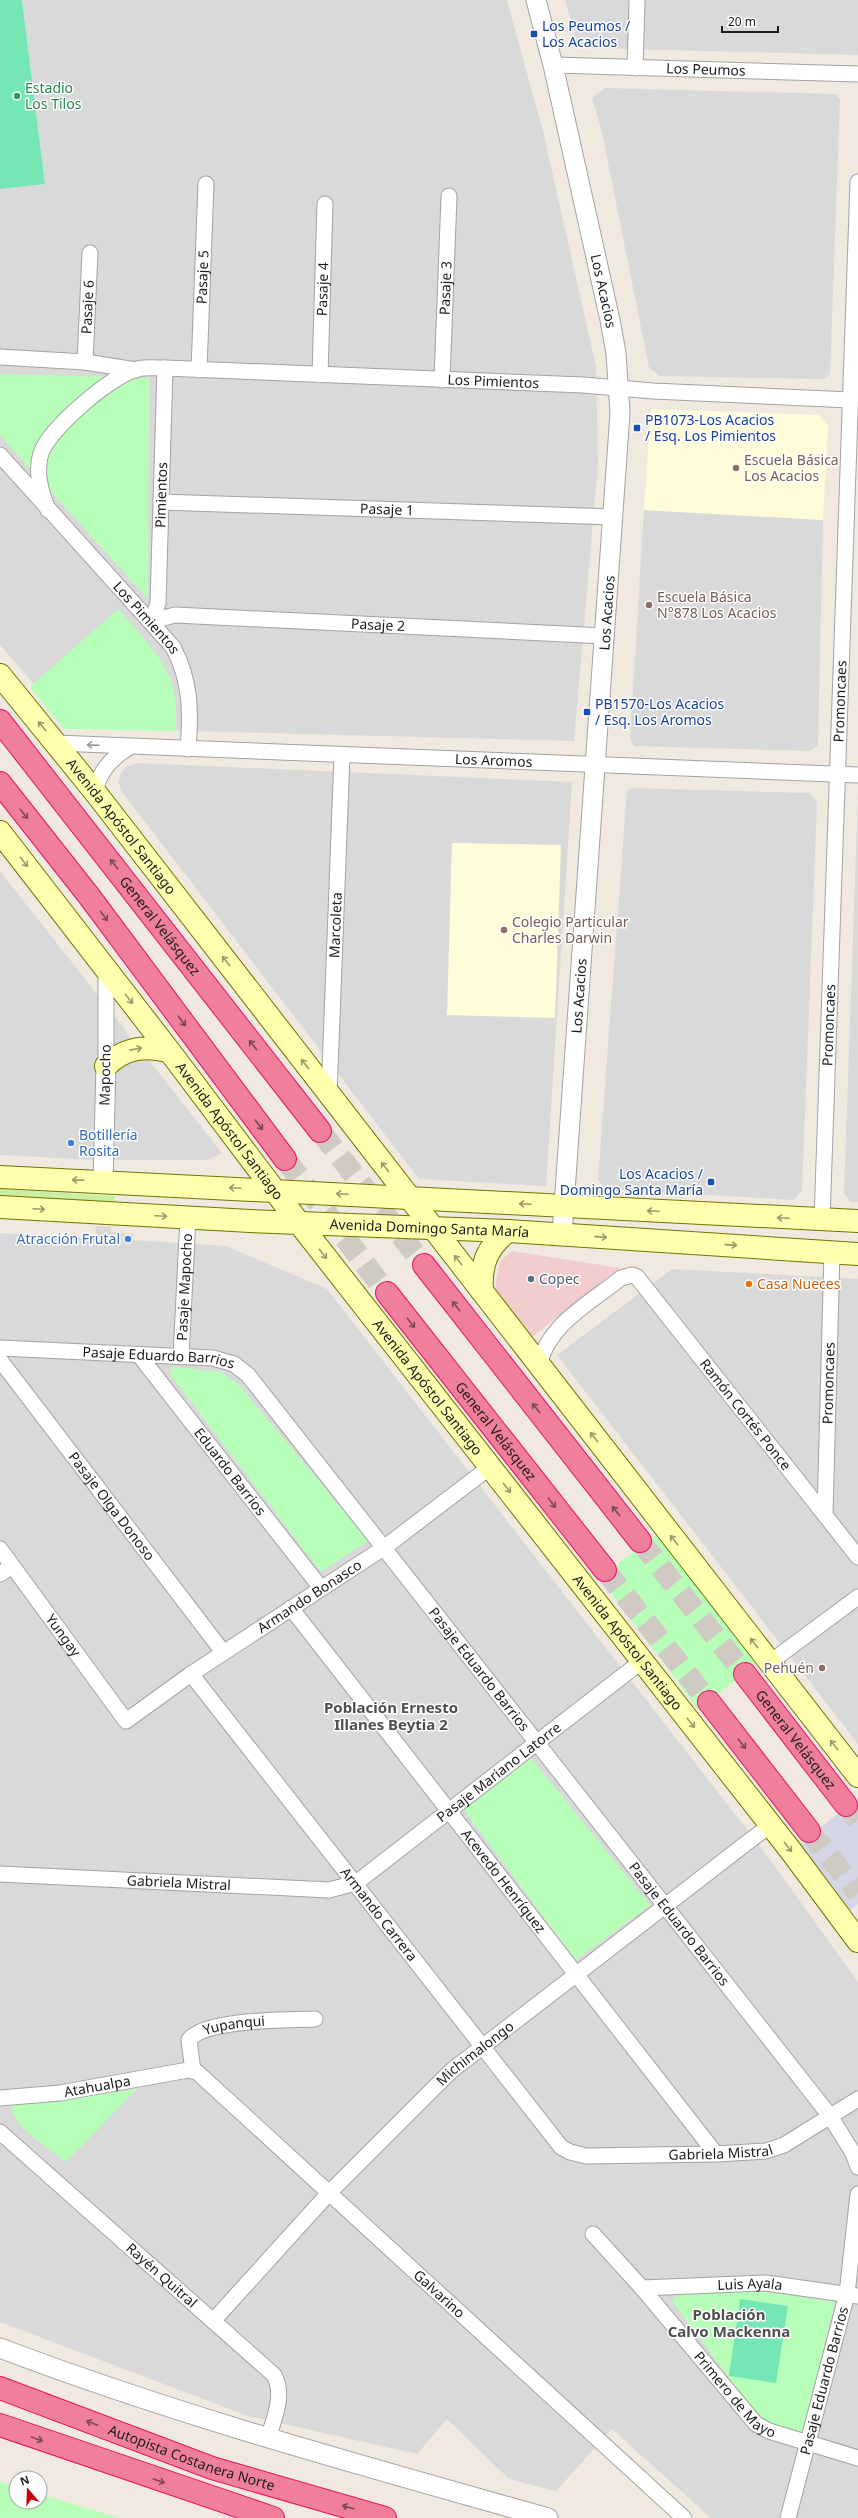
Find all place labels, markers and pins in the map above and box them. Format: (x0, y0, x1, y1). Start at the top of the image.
place label: Los Peumos / Los Acacios (542, 16, 631, 51)
marker: Los Peumos / Los Acacios (529, 29, 539, 39)
place label: Estadio Los Tilos (25, 78, 82, 113)
marker: Estadio Los Tilos (12, 91, 22, 101)
place label: PB1073-Los Acacios / Esq. Los Pimientos (645, 410, 776, 445)
marker: PB1073-Los Acacios / Esq. Los Pimientos (632, 423, 642, 433)
place label: Escuela Básica Los Acacios (744, 450, 839, 485)
marker: Escuela Básica Los Acacios (731, 463, 741, 473)
place label: Escuela Básica N°878 Los Acacios (657, 587, 777, 622)
marker: Escuela Básica N°878 Los Acacios (644, 600, 654, 610)
place label: PB1570-Los Acacios / Esq. Los Aromos (595, 694, 725, 729)
marker: PB1570-Los Acacios / Esq. Los Aromos (582, 707, 592, 717)
place label: Colegio Particular Charles Darwin (512, 912, 629, 947)
marker: Colegio Particular Charles Darwin (499, 925, 509, 935)
place label: Botillería Rosita (79, 1125, 138, 1160)
marker: Botillería Rosita (66, 1138, 76, 1148)
place label: Los Acacios / Domingo Santa María (560, 1164, 704, 1199)
marker: Los Acacios / Domingo Santa María (706, 1177, 716, 1187)
place label: Atracción Frutal (17, 1229, 120, 1248)
marker: Atracción Frutal (123, 1234, 133, 1244)
place label: Copec (539, 1269, 580, 1288)
marker: Copec (526, 1274, 536, 1284)
place label: Casa Nueces (757, 1274, 841, 1293)
marker: Casa Nueces (744, 1279, 754, 1289)
place label: Pehuén (764, 1658, 814, 1677)
marker: Pehuén (817, 1663, 827, 1673)

